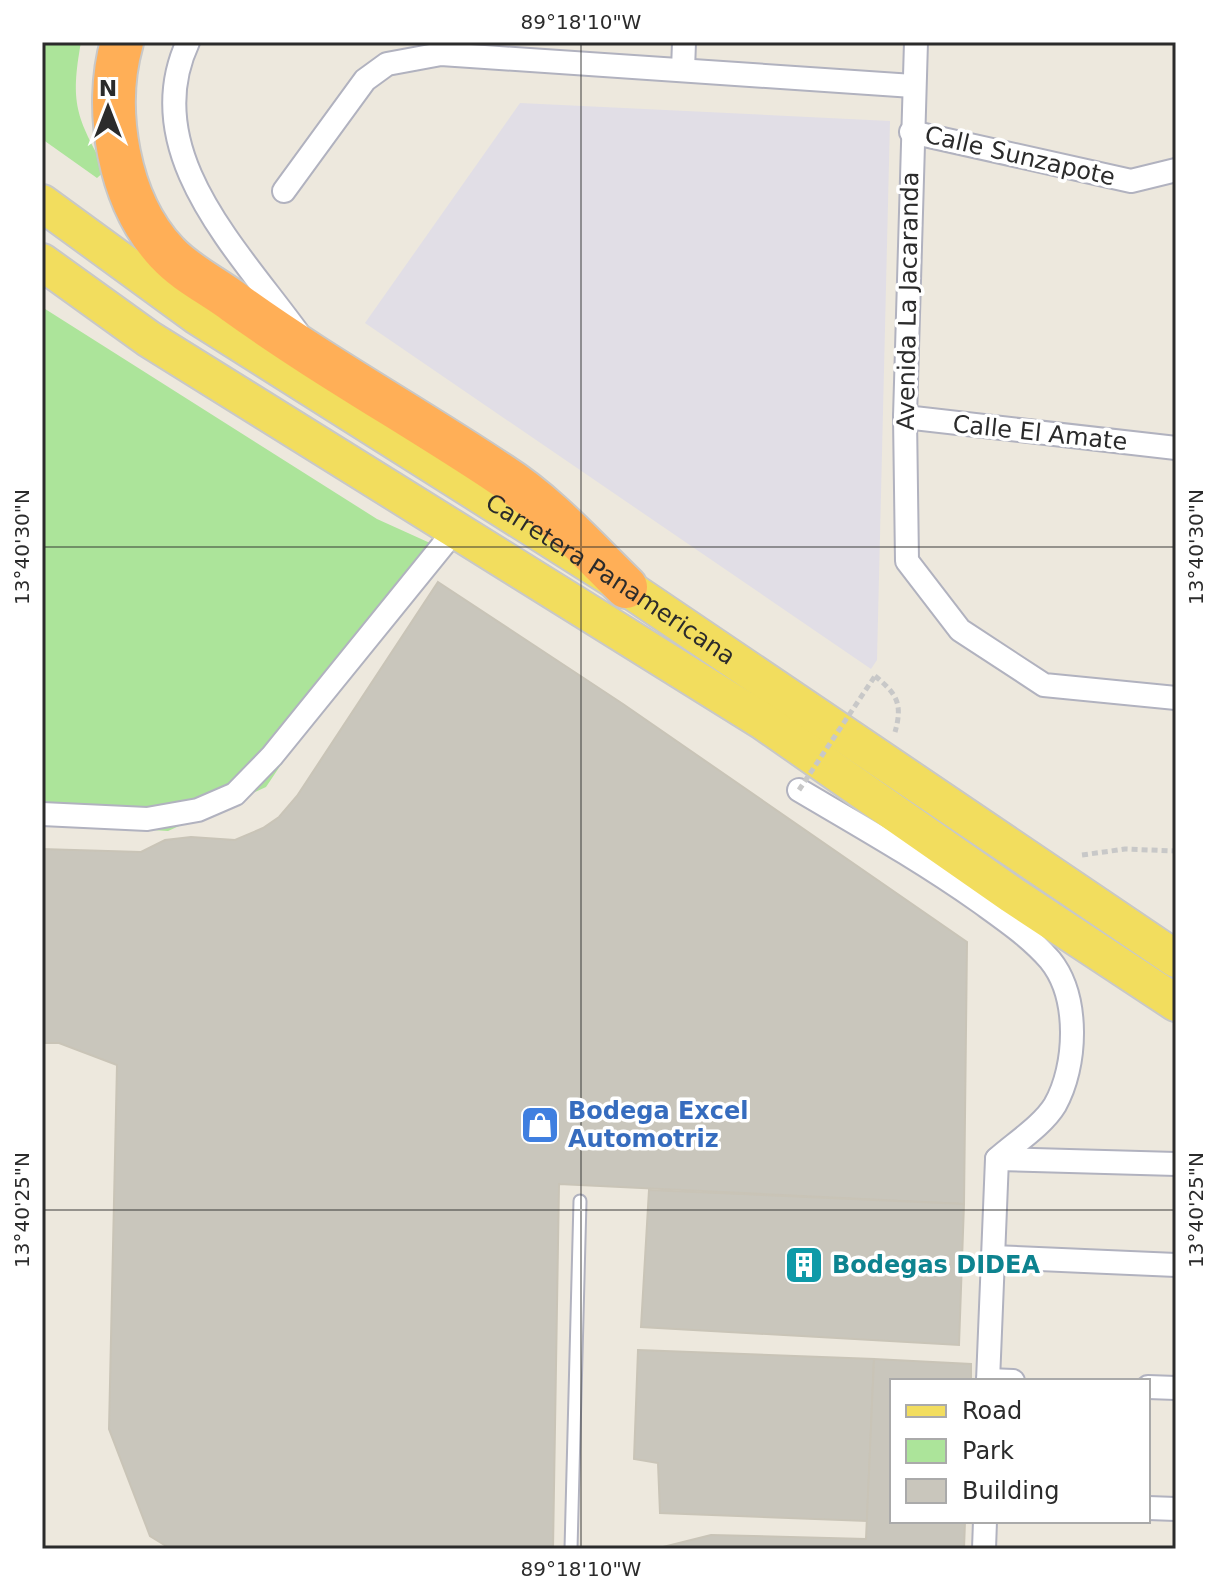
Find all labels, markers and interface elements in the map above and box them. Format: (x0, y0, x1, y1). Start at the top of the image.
text: 89°18'10"W (521, 10, 642, 34)
north arrow (68, 68, 148, 148)
text: N (99, 76, 117, 101)
street label: Calle Sunzapote (922, 121, 1118, 191)
street label: Avenida La Jacaranda (892, 171, 924, 431)
street label: Calle El Amate (951, 410, 1129, 456)
street label: Carretera Panamericana (480, 488, 741, 671)
text: 13°40'30"N (10, 489, 34, 605)
text: 13°40'30"N (1184, 489, 1208, 605)
place label: Bodega Excel Automotriz (568, 1097, 749, 1153)
shop icon: Bodega Excel Automotriz (519, 1104, 561, 1146)
text: 13°40'25"N (10, 1152, 34, 1268)
text: 13°40'25"N (1184, 1152, 1208, 1268)
building icon: Bodegas DIDEA (783, 1244, 825, 1286)
place label: Bodegas DIDEA (832, 1251, 1040, 1279)
legend (890, 1379, 1150, 1523)
text: Road (962, 1397, 1022, 1425)
text: Park (962, 1437, 1014, 1465)
text: Building (962, 1477, 1059, 1505)
text: 89°18'10"W (521, 1557, 642, 1581)

